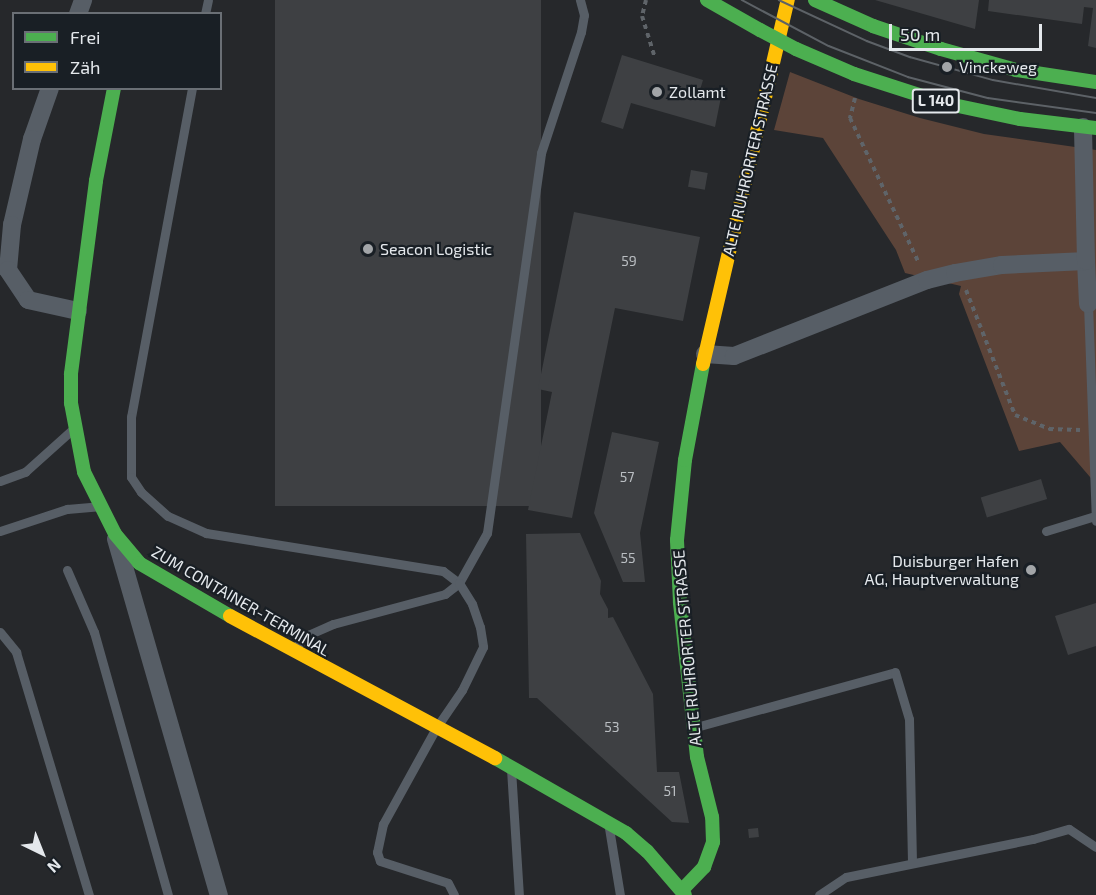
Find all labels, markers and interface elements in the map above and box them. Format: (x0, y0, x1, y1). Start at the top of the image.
legend (12, 12, 222, 90)
scale bar (892, 12, 1045, 50)
text: 50 m (900, 23, 940, 45)
text: Frei (70, 26, 101, 48)
text: Zäh (70, 56, 101, 78)
place label: Vinckeweg (959, 57, 1037, 77)
marker: Vinckeweg (940, 60, 954, 74)
street label: ALTE RUHRORTER STRASSE (719, 62, 781, 258)
place label: Zollamt (669, 82, 726, 102)
marker: Zollamt (650, 85, 664, 99)
road number: L 140 (910, 89, 962, 113)
place label: Seacon Logistic (380, 239, 492, 259)
marker: Seacon Logistic (361, 242, 375, 256)
house number: 59 (621, 253, 637, 269)
house number: 57 (620, 469, 634, 485)
street label: ZUM CONTAINER-TERMINAL (148, 542, 334, 660)
street label: ALTE RUHRORTER STRASSE (669, 549, 705, 747)
house number: 55 (620, 550, 636, 566)
place label: Duisburger Hafen AG, Hauptverwaltung (865, 551, 1019, 589)
marker: Duisburger Hafen AG, Hauptverwaltung (1024, 563, 1038, 577)
house number: 53 (604, 719, 620, 735)
house number: 51 (663, 783, 677, 799)
north arrow (12, 823, 72, 883)
text: N (44, 856, 65, 877)

